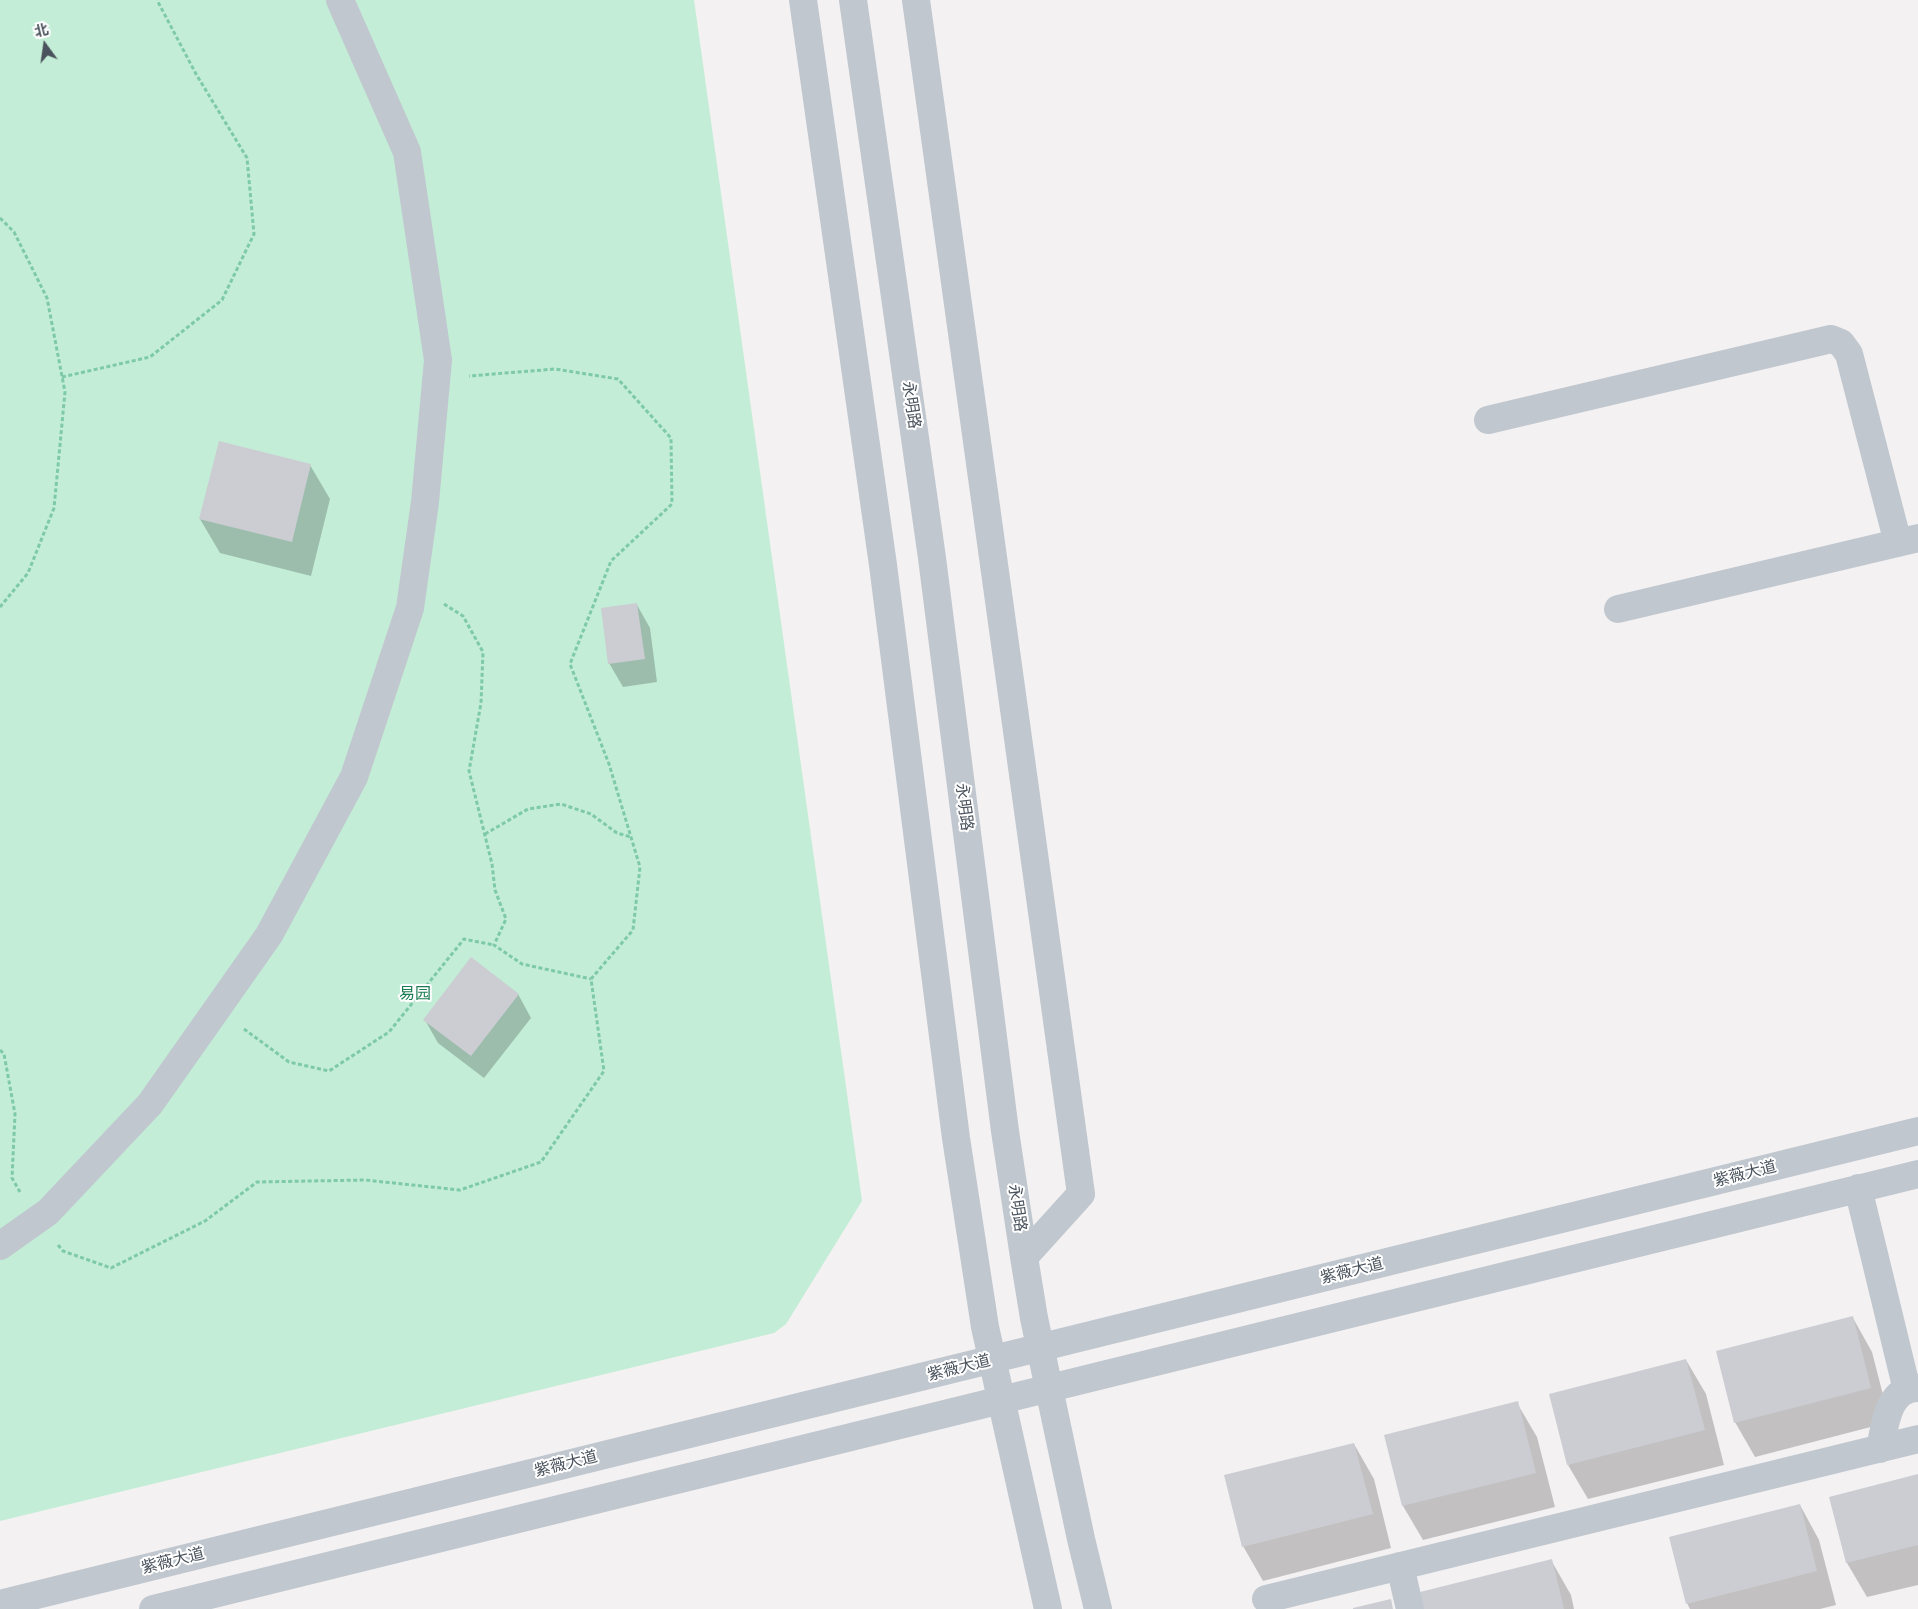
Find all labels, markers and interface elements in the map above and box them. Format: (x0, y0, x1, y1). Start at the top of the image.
north arrow (20, 20, 70, 70)
text: 北 (33, 21, 50, 40)
street label: 永明路 (898, 380, 924, 430)
street label: 永明路 (952, 782, 976, 832)
park label: 易园 (399, 984, 431, 1004)
street label: 紫薇大道 (1712, 1157, 1778, 1191)
street label: 永明路 (1004, 1183, 1030, 1233)
street label: 紫薇大道 (1319, 1254, 1385, 1288)
street label: 紫薇大道 (926, 1351, 992, 1385)
street label: 紫薇大道 (533, 1447, 599, 1481)
street label: 紫薇大道 (140, 1544, 206, 1578)

